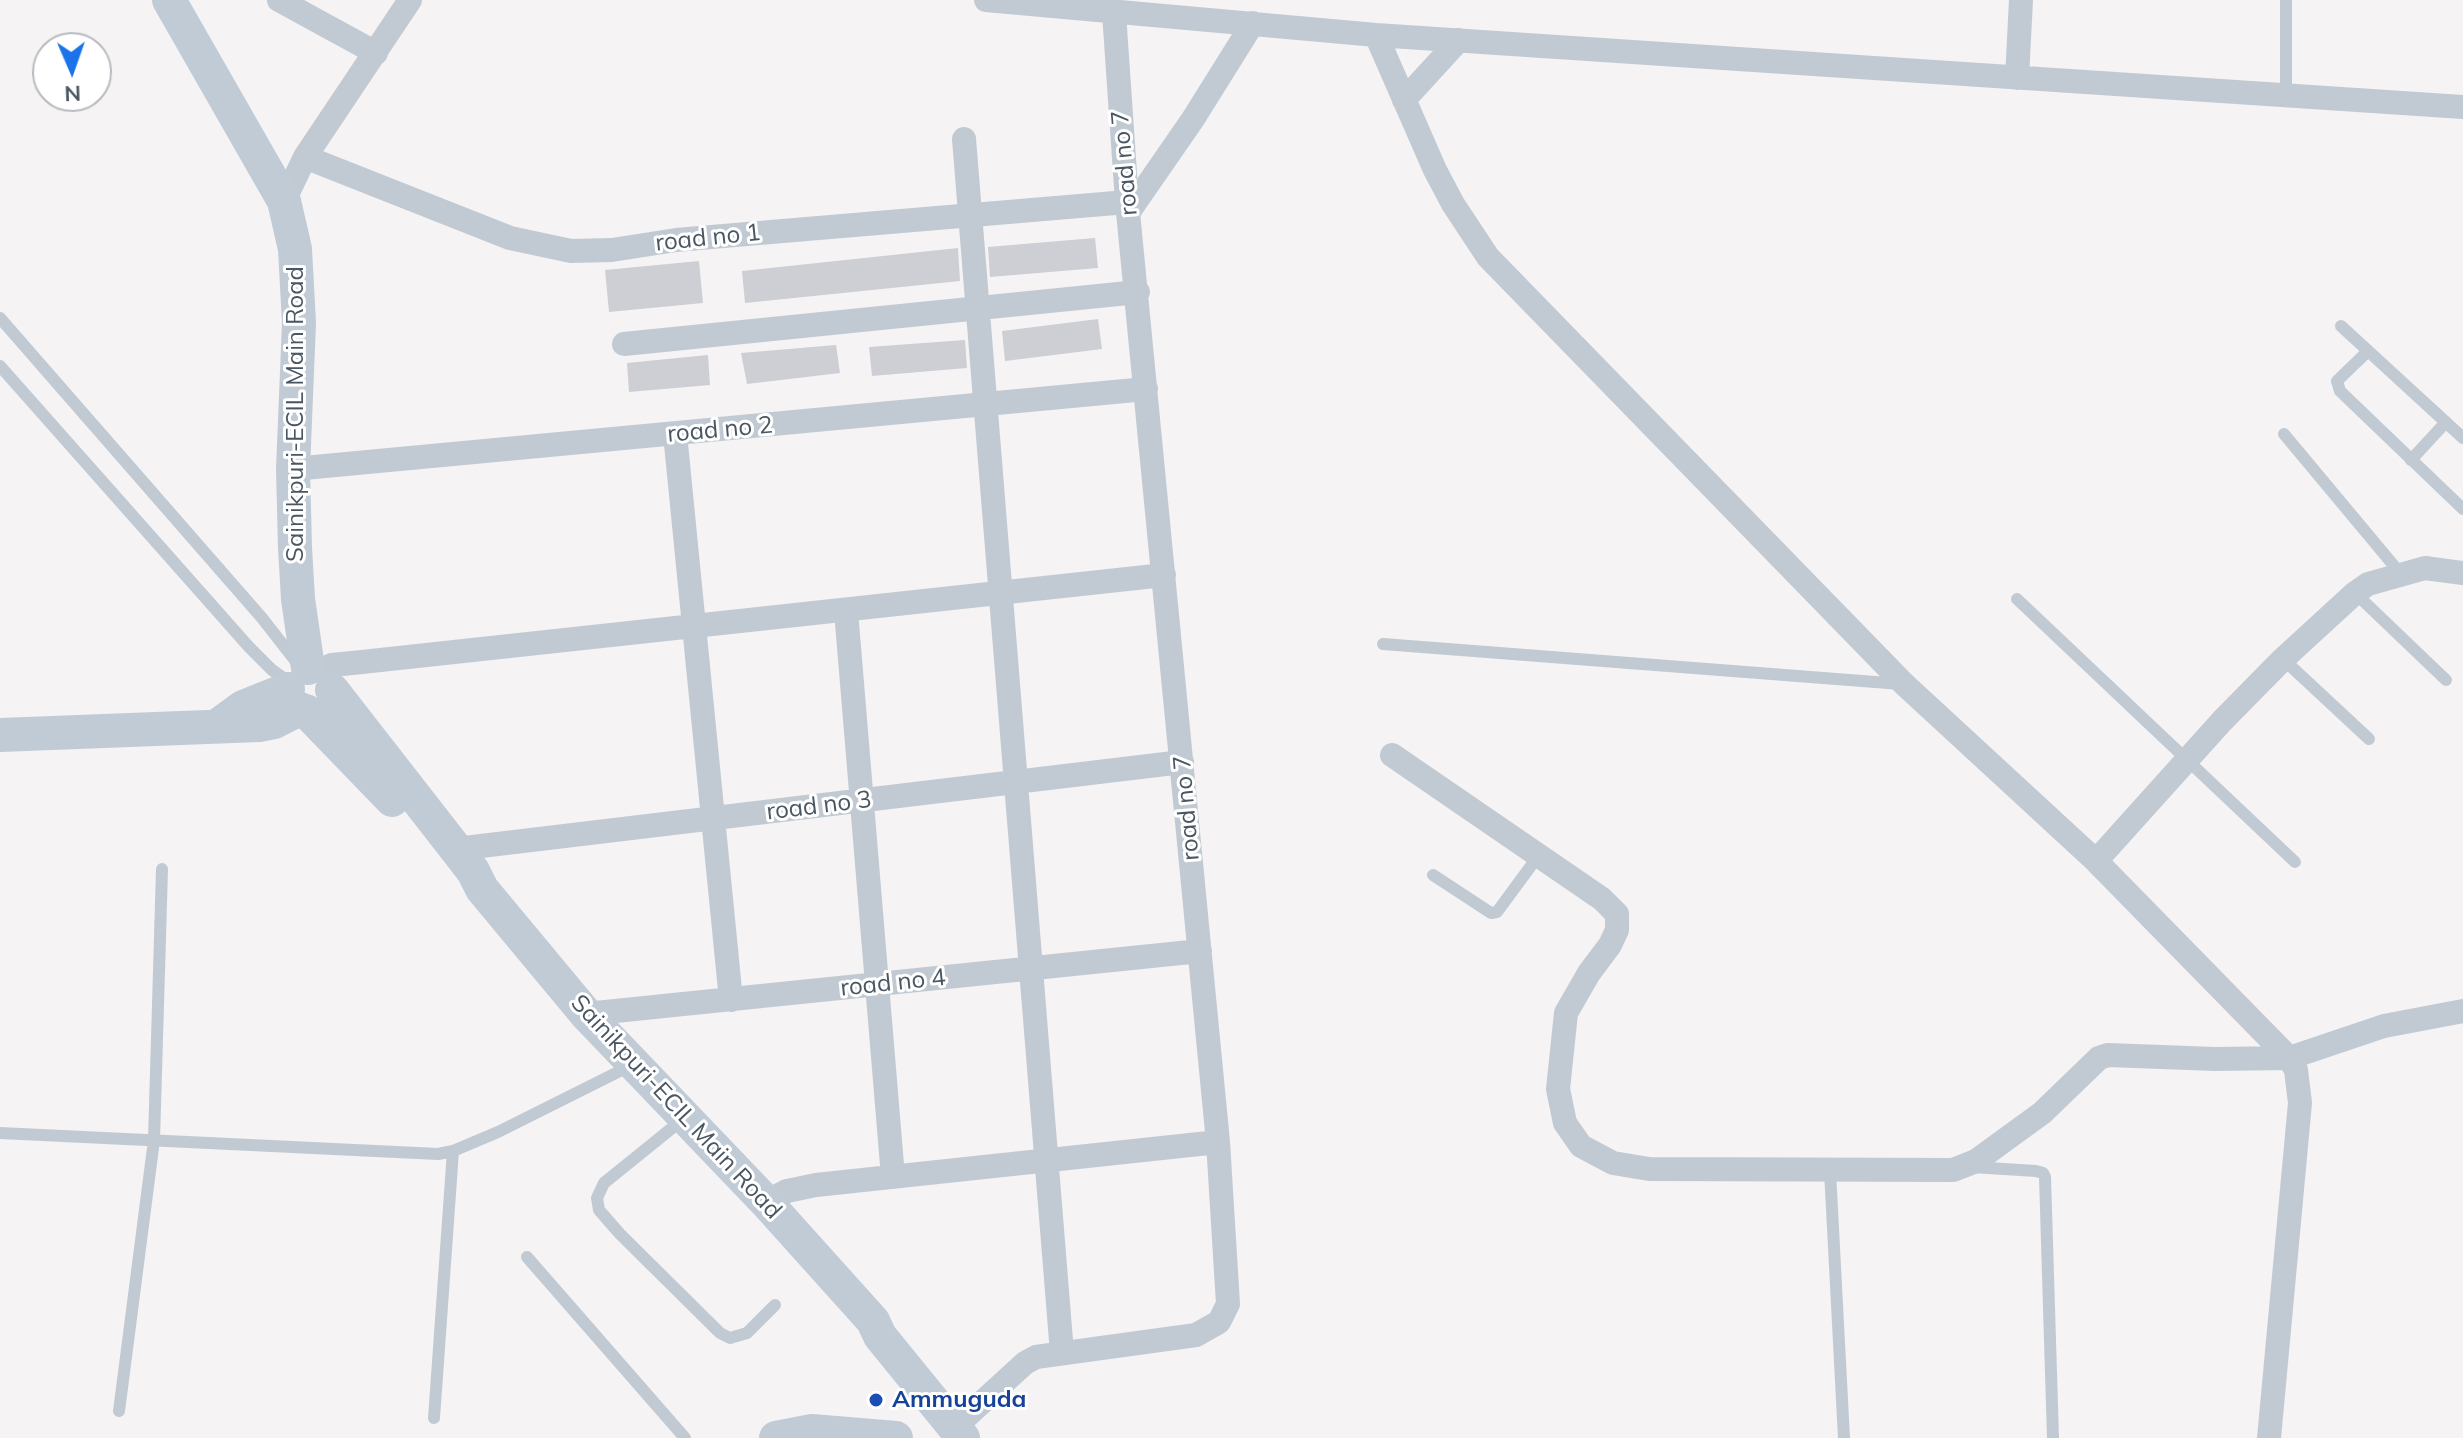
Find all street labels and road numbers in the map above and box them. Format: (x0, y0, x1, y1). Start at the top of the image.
street label: road no 7 (1106, 109, 1144, 217)
street label: road no 1 (654, 218, 762, 258)
street label: Sainikpuri-ECIL Main Road (282, 266, 310, 562)
street label: road no 2 (666, 411, 774, 449)
street label: road no 7 (1168, 754, 1206, 862)
street label: road no 3 (765, 785, 873, 827)
street label: road no 4 (839, 963, 947, 1003)
street label: Sainikpuri-ECIL Main Road (565, 989, 787, 1225)

